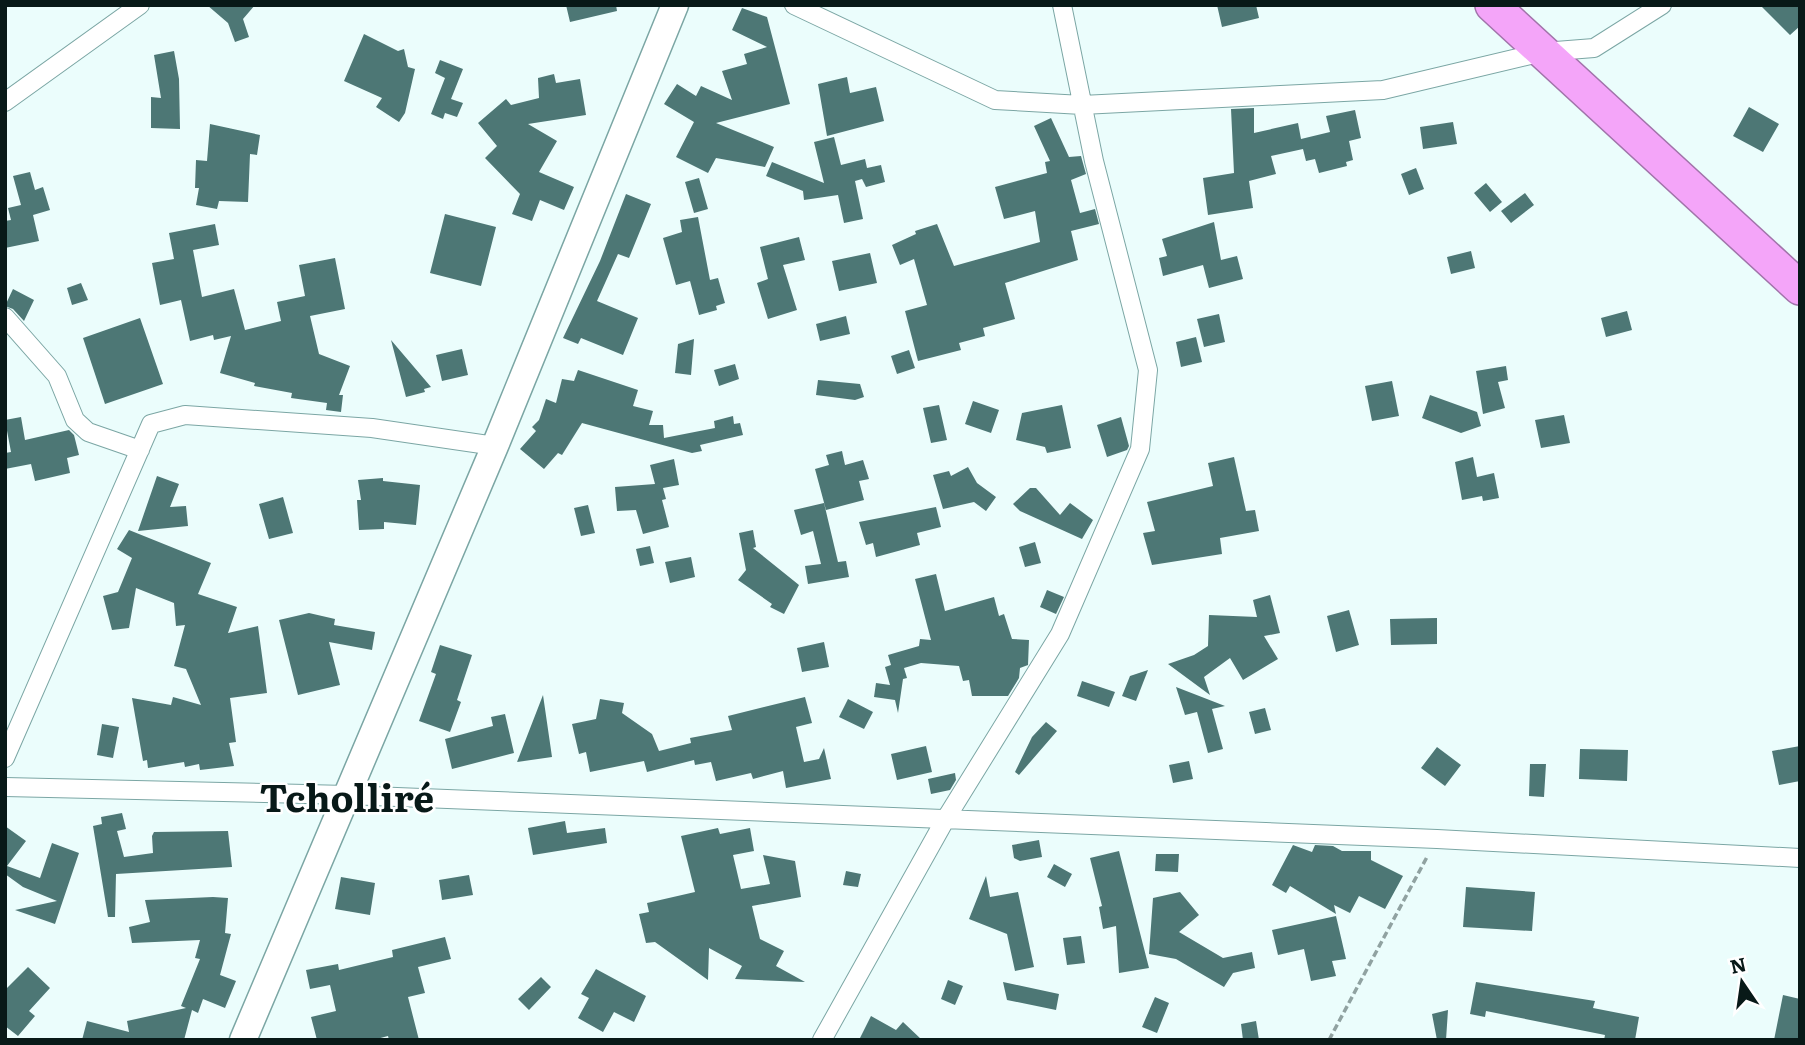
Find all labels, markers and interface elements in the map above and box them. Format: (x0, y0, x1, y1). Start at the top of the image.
district label: Tcholliré (260, 768, 434, 823)
north arrow (1707, 947, 1777, 1017)
text: N (1727, 949, 1749, 980)

